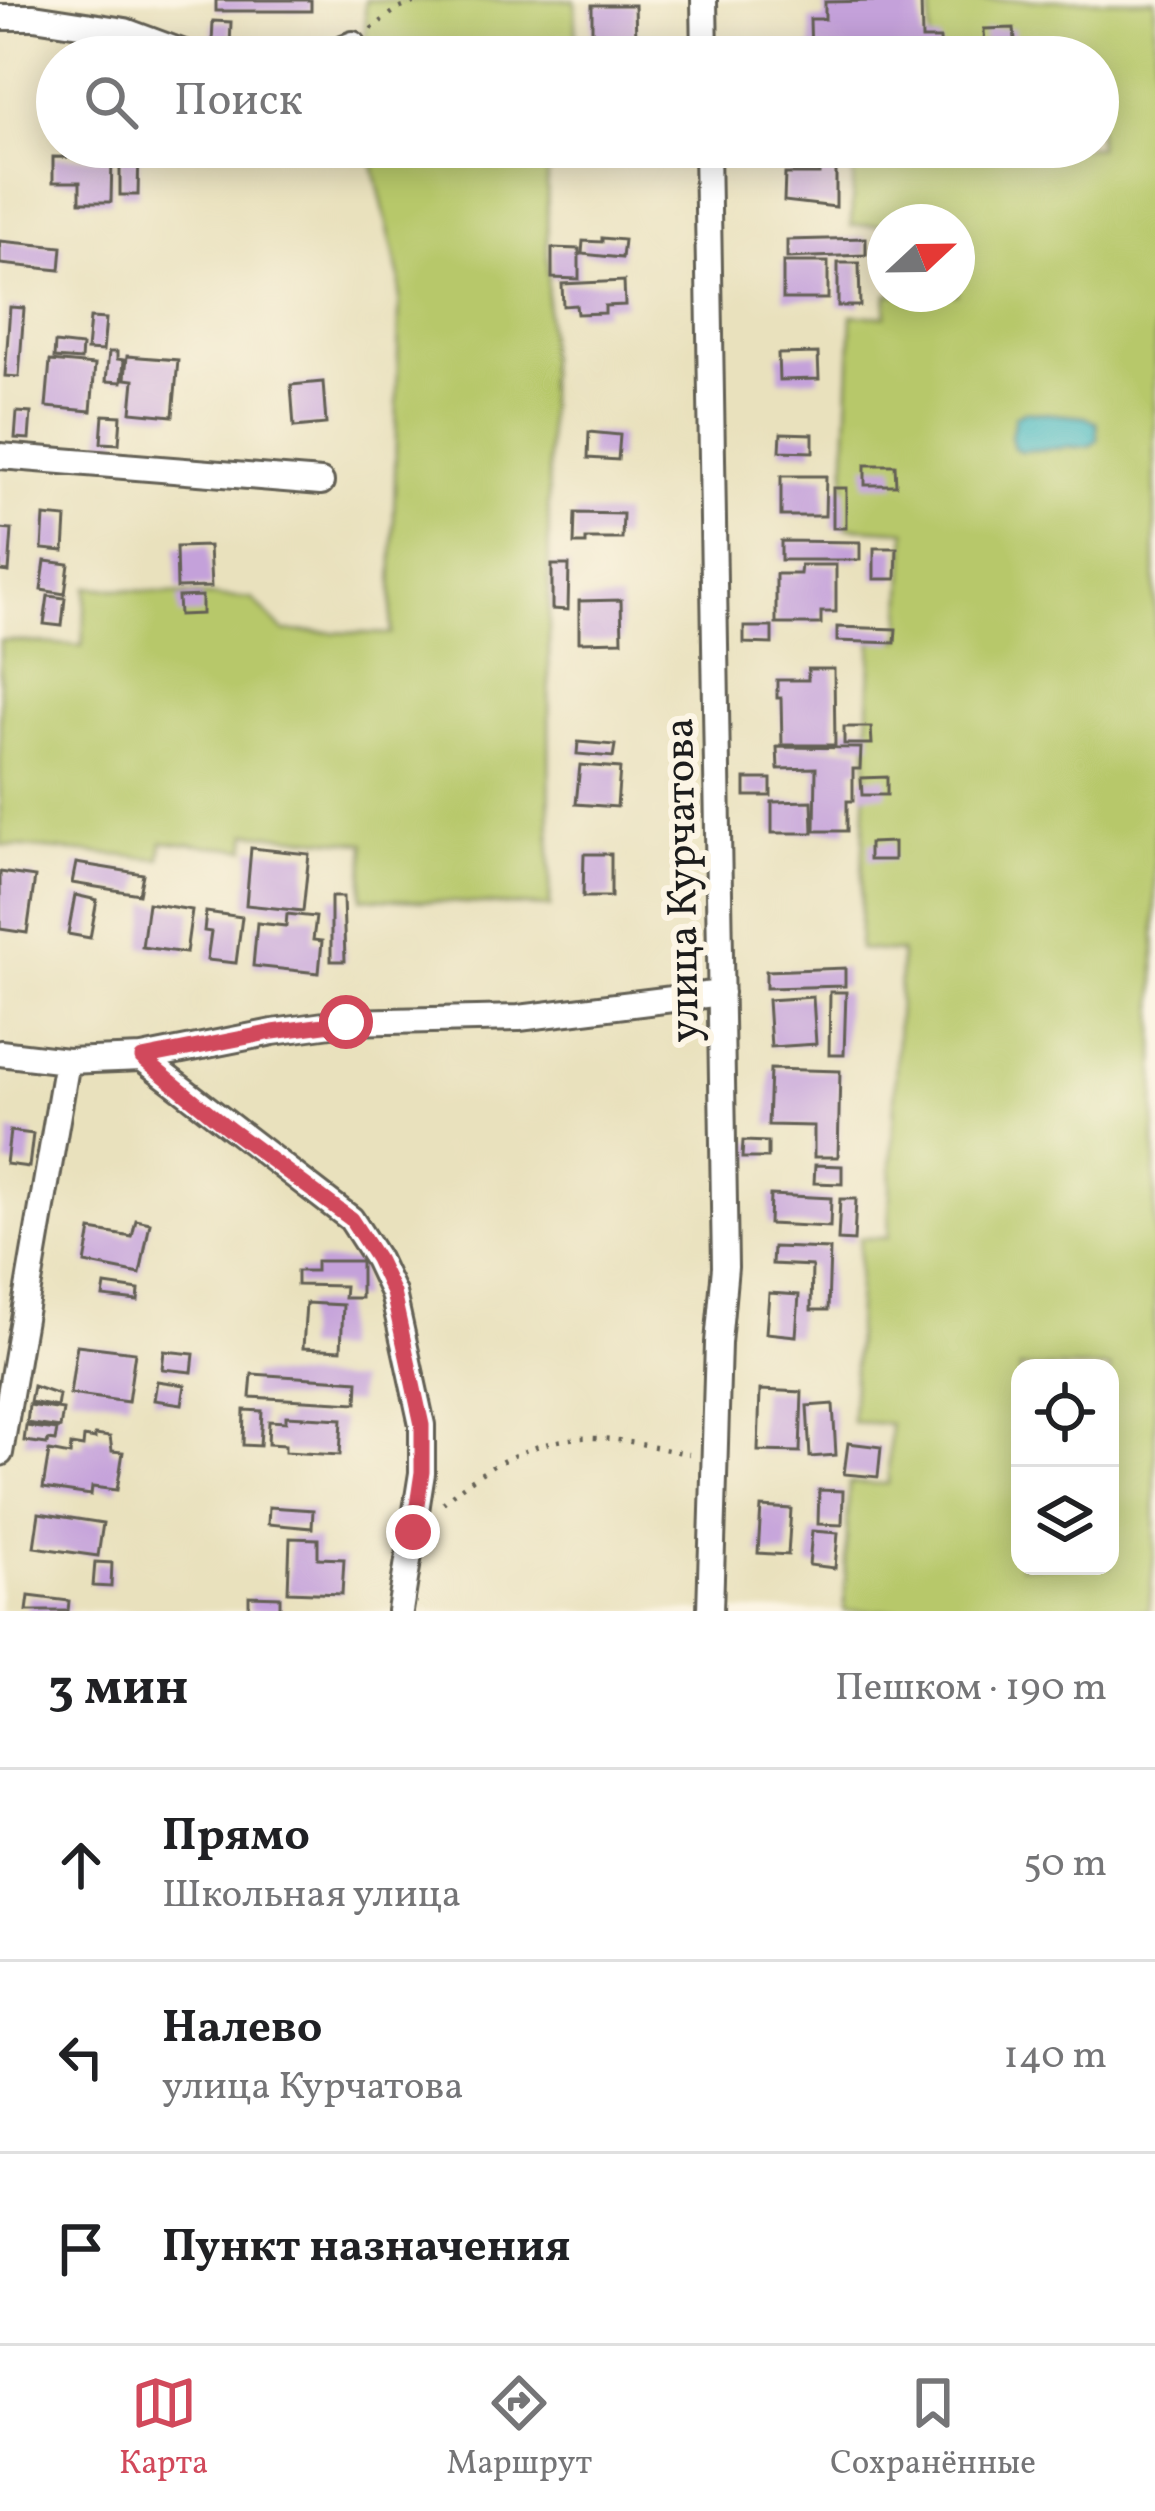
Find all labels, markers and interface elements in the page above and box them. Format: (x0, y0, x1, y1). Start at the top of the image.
search box (36, 36, 1119, 168)
icon: search (78, 69, 144, 135)
text: Поиск (174, 71, 303, 134)
north arrow (867, 204, 975, 312)
street label: улица Курчатова (652, 717, 717, 1043)
route start (319, 995, 373, 1049)
map controls (1011, 1359, 1119, 1575)
button: locate (1011, 1359, 1119, 1467)
button: layers (1011, 1467, 1119, 1575)
route end (386, 1505, 440, 1559)
text: 3 мин (48, 1654, 188, 1725)
text: Пешком · 190 m (835, 1662, 1107, 1716)
text: Прямо (162, 1806, 310, 1869)
icon: ahead (48, 1832, 114, 1898)
text: 50 m (1023, 1838, 1107, 1892)
text: Школьная улица (162, 1869, 461, 1923)
text: Налево (162, 1998, 323, 2061)
icon: left (48, 2024, 114, 2090)
text: 140 m (1004, 2030, 1107, 2084)
text: улица Курчатова (162, 2061, 464, 2115)
icon: arrive (48, 2216, 114, 2282)
text: Пункт назначения (162, 2217, 571, 2280)
tab: Карта (119, 2370, 209, 2488)
tab: Маршрут (447, 2370, 592, 2488)
tab: Сохранённые (830, 2370, 1036, 2488)

